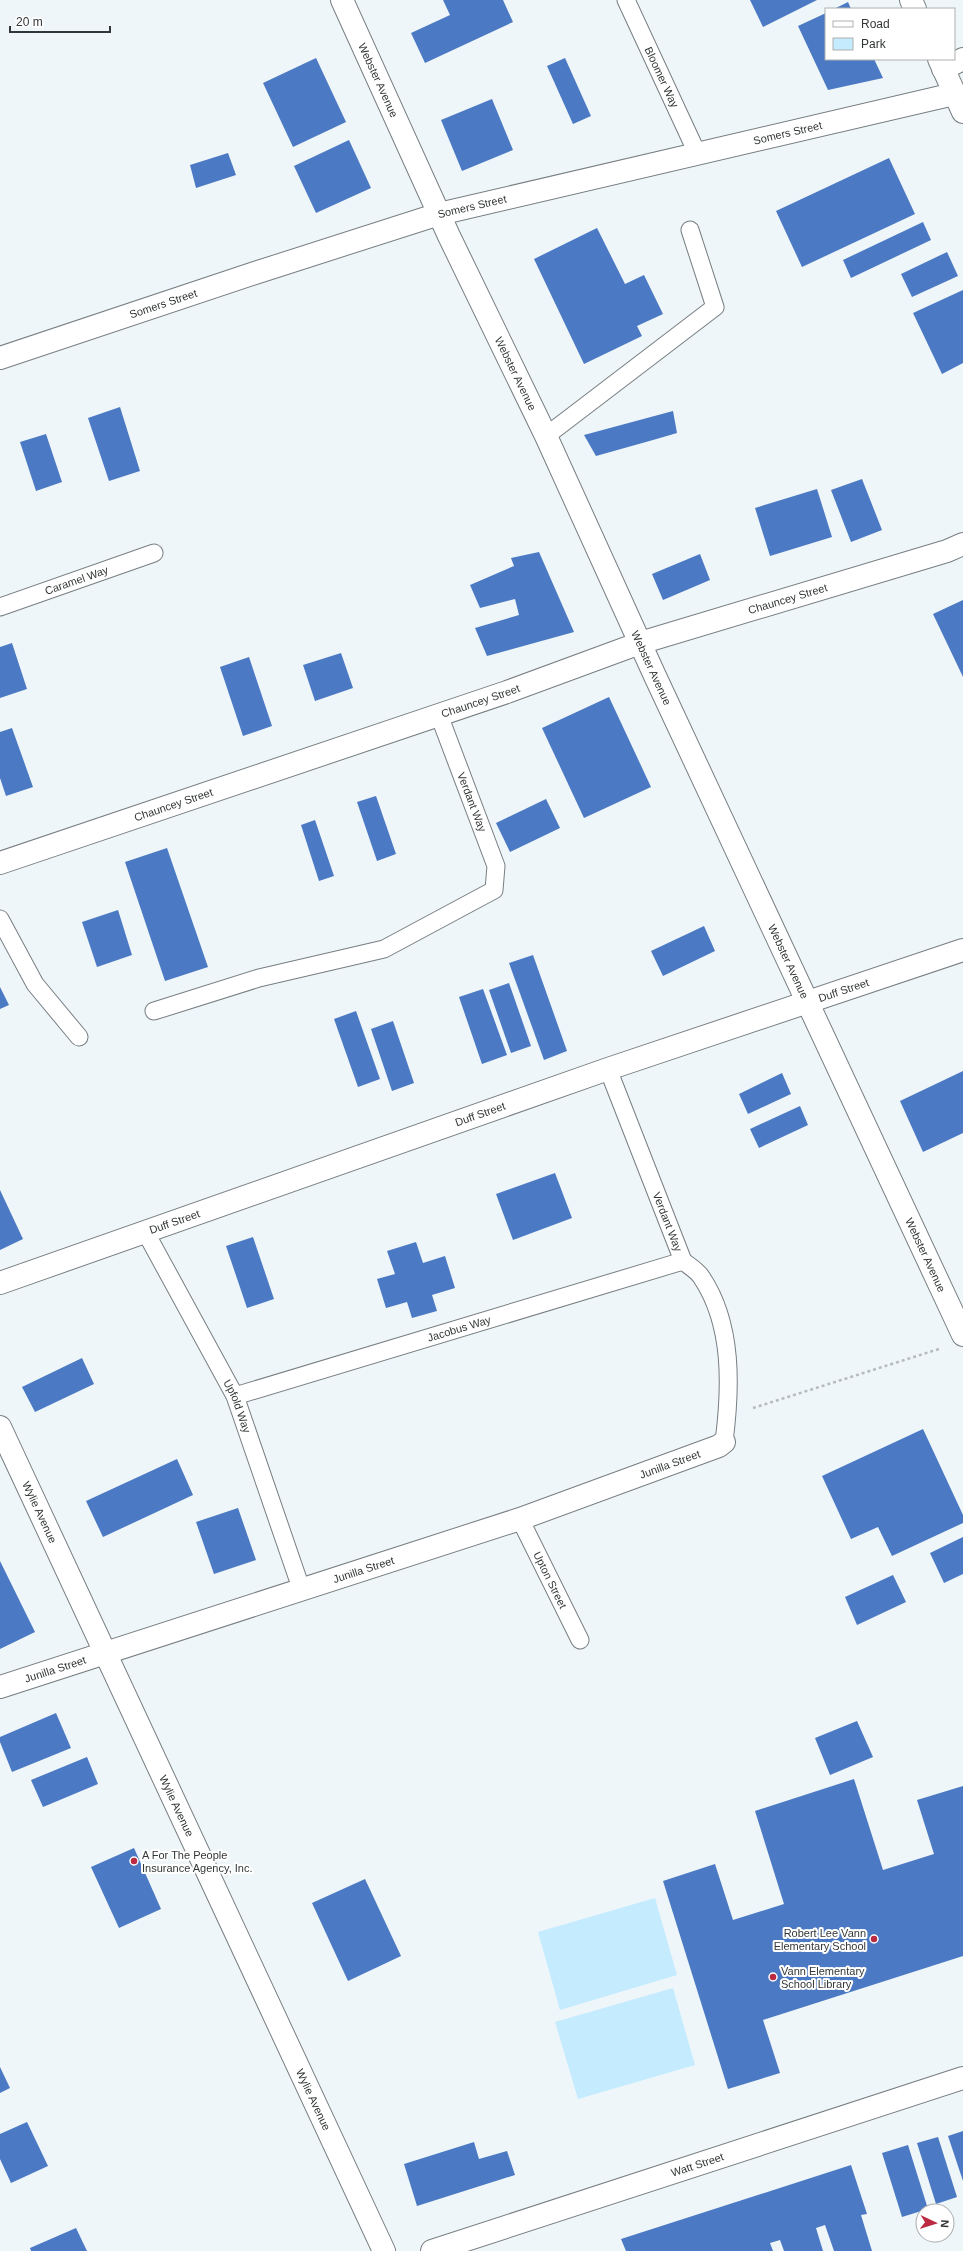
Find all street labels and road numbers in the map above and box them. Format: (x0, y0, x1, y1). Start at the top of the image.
street label: Webster Avenue (356, 41, 400, 119)
street label: Bloomer Way (643, 45, 681, 110)
street label: Somers Street (752, 119, 823, 147)
street label: Somers Street (436, 192, 508, 220)
street label: Somers Street (128, 287, 198, 320)
street label: Webster Avenue (493, 335, 539, 412)
street label: Caramel Way (43, 563, 110, 597)
street label: Chauncey Street (747, 581, 829, 616)
street label: Webster Avenue (629, 629, 674, 707)
street label: Chauncey Street (440, 682, 521, 720)
street label: Verdant Way (455, 771, 489, 834)
street label: Chauncey Street (133, 786, 214, 823)
street label: Webster Avenue (766, 922, 811, 1000)
street label: Duff Street (817, 976, 870, 1004)
street label: Duff Street (453, 1100, 507, 1128)
street label: Verdant Way (651, 1190, 685, 1254)
street label: Duff Street (148, 1207, 201, 1236)
street label: Webster Avenue (903, 1216, 948, 1294)
street label: Jacobus Way (426, 1313, 493, 1344)
street label: Upfold Way (221, 1377, 253, 1435)
street label: Junilla Street (638, 1447, 702, 1481)
street label: Wylie Avenue (20, 1480, 59, 1545)
street label: Upton Street (531, 1550, 569, 1610)
street label: Junilla Street (331, 1554, 396, 1585)
street label: Junilla Street (23, 1654, 87, 1685)
street label: Wylie Avenue (157, 1773, 196, 1839)
street label: Wylie Avenue (294, 2067, 333, 2132)
street label: Watt Street (669, 2150, 725, 2179)

